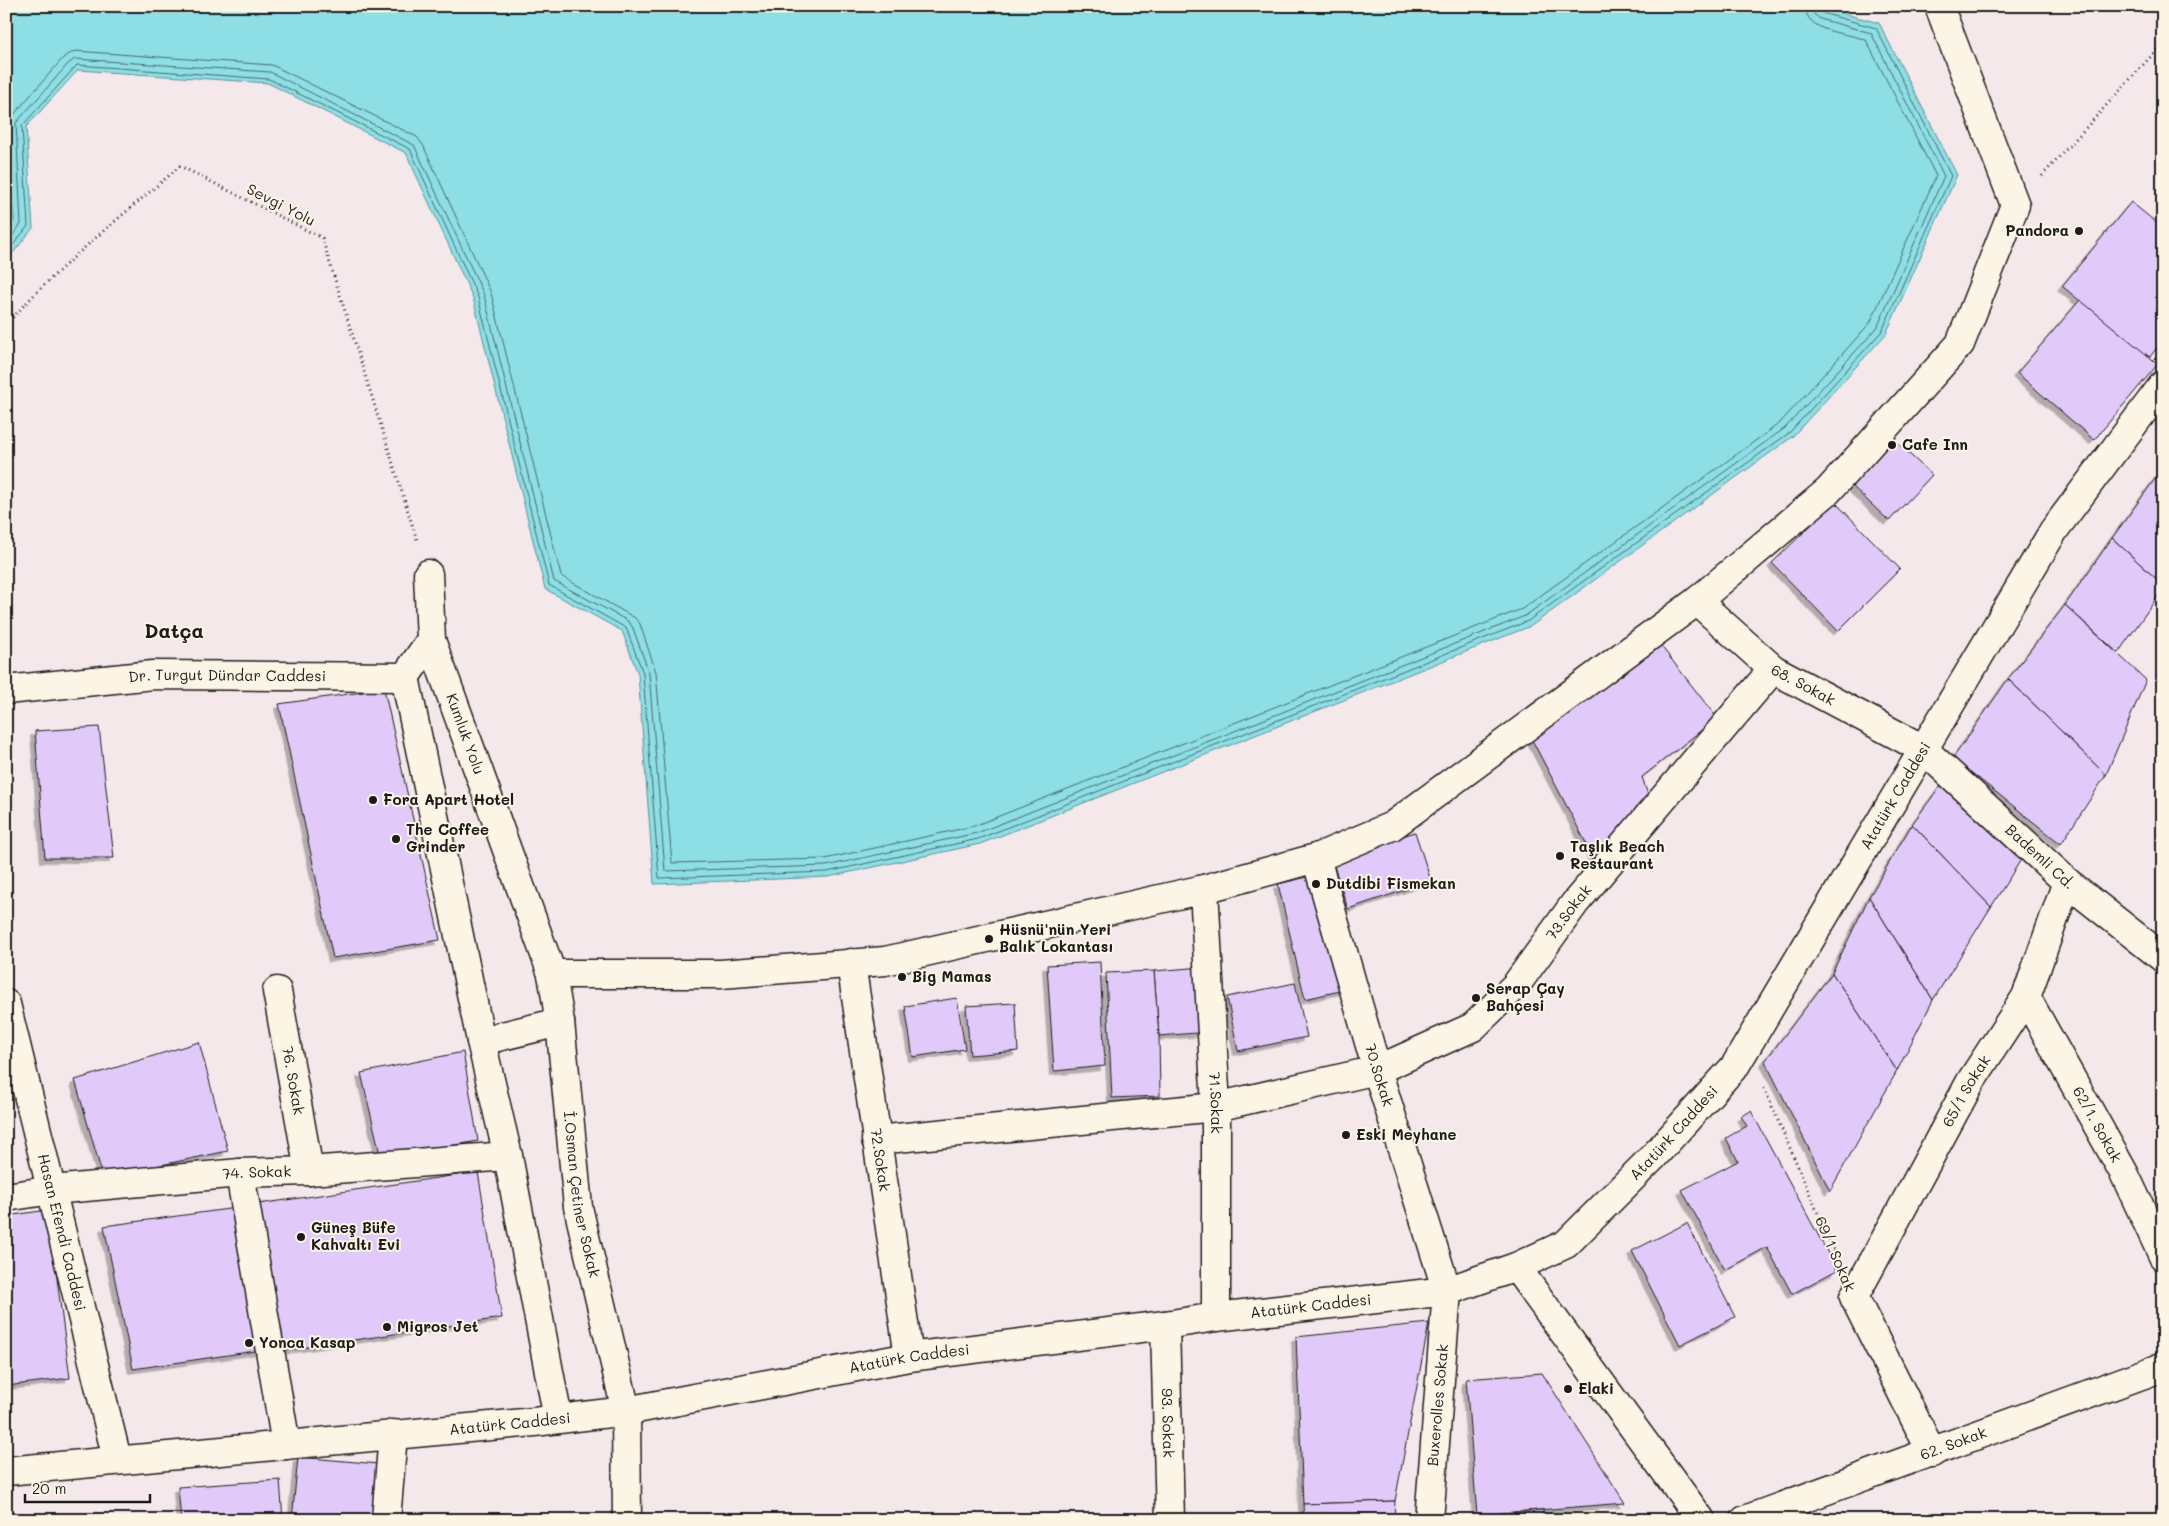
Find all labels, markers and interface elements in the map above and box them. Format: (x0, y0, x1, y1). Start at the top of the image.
street label: Sevgi Yolu (244, 178, 319, 230)
place label: Pandora (2005, 220, 2069, 240)
marker: Pandora (2073, 225, 2085, 237)
place label: Cafe Inn (1902, 434, 1968, 454)
marker: Cafe Inn (1886, 439, 1898, 451)
district label: Datça (144, 617, 204, 643)
street label: 68. Sokak (1768, 659, 1839, 709)
street label: Dr. Turgut Dündar Caddesi (127, 664, 326, 686)
street label: Kumluk Yolu (442, 690, 490, 777)
street label: Atatürk Caddesi (1855, 738, 1935, 853)
place label: Fora Apart Hotel (383, 789, 514, 809)
marker: Fora Apart Hotel (367, 794, 379, 806)
place label: The Coffee Grinder (406, 819, 489, 856)
street label: Bademli Cd. (2002, 819, 2079, 893)
marker: The Coffee Grinder (390, 833, 402, 845)
place label: Taşlık Beach Restaurant (1570, 836, 1665, 873)
marker: Taşlık Beach Restaurant (1554, 850, 1566, 862)
place label: Dutdibi Fismekan (1326, 873, 1456, 893)
marker: Dutdibi Fismekan (1310, 878, 1322, 890)
street label: 73.Sokak (1541, 880, 1595, 943)
place label: Hüsnü'nün Yeri Balık Lokantası (999, 919, 1114, 956)
marker: Hüsnü'nün Yeri Balık Lokantası (983, 933, 995, 945)
place label: Big Mamas (912, 966, 992, 986)
marker: Big Mamas (896, 971, 908, 983)
place label: Serap Çay Bahçesi (1486, 978, 1565, 1015)
marker: Serap Çay Bahçesi (1470, 992, 1482, 1004)
street label: 70.Sokak (1361, 1041, 1399, 1109)
street label: 76. Sokak (278, 1045, 310, 1116)
street label: 65/1 Sokak (1937, 1051, 1994, 1130)
street label: 71.Sokak (1205, 1071, 1227, 1134)
street label: Atatürk Caddesi (1625, 1081, 1722, 1184)
street label: 62/1. Sokak (2069, 1083, 2127, 1166)
street label: İ.Osman Çetiner Sokak (560, 1110, 605, 1280)
place label: Eski Meyhane (1356, 1124, 1456, 1144)
street label: 72.Sokak (866, 1127, 896, 1193)
marker: Eski Meyhane (1340, 1129, 1352, 1141)
street label: Hasan Efendi Caddesi (34, 1151, 91, 1313)
street label: 74. Sokak (221, 1161, 292, 1184)
street label: 69/1 Sokak (1811, 1213, 1861, 1294)
place label: Güneş Büfe Kahvaltı Evi (311, 1217, 400, 1254)
marker: Güneş Büfe Kahvaltı Evi (295, 1231, 307, 1243)
street label: Atatürk Caddesi (1249, 1289, 1372, 1322)
place label: Migros Jet (397, 1316, 479, 1336)
marker: Migros Jet (381, 1321, 393, 1333)
place label: Yonca Kasap (259, 1332, 355, 1352)
marker: Yonca Kasap (243, 1337, 255, 1349)
street label: Atatürk Caddesi (847, 1339, 971, 1377)
street label: Buxerolles Sokak (1422, 1343, 1452, 1467)
place label: Elaki (1578, 1378, 1614, 1398)
marker: Elaki (1562, 1383, 1574, 1395)
street label: 93. Sokak (1158, 1388, 1179, 1458)
street label: Atatürk Caddesi (448, 1407, 571, 1439)
street label: 62. Sokak (1917, 1421, 1989, 1464)
scale bar (25, 1471, 150, 1503)
text: 20 m (32, 1478, 66, 1498)

